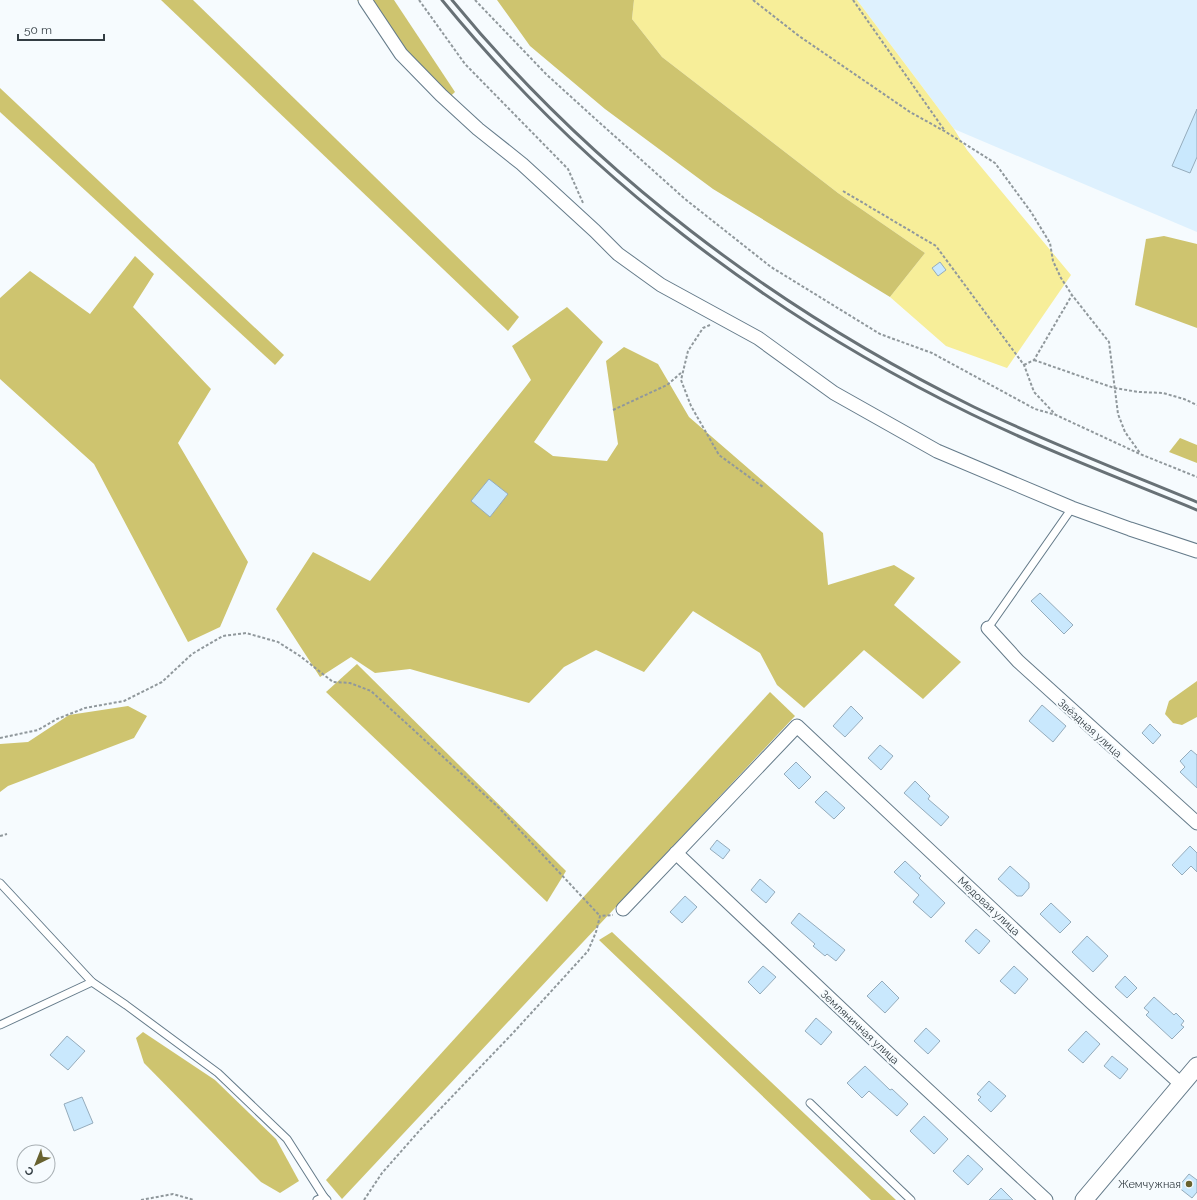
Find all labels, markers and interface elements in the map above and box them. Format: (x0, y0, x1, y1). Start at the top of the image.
scale bar (18, 16, 104, 42)
text: 50 m (24, 23, 52, 37)
street label: Звёздная улица (1055, 696, 1124, 760)
street label: Медовая улица (955, 874, 1022, 938)
street label: Земляничная улица (818, 988, 902, 1067)
north arrow (16, 1144, 56, 1184)
text: С (22, 1163, 37, 1178)
place label: Жемчужная (1118, 1178, 1181, 1191)
marker: Жемчужная (1184, 1179, 1194, 1189)

